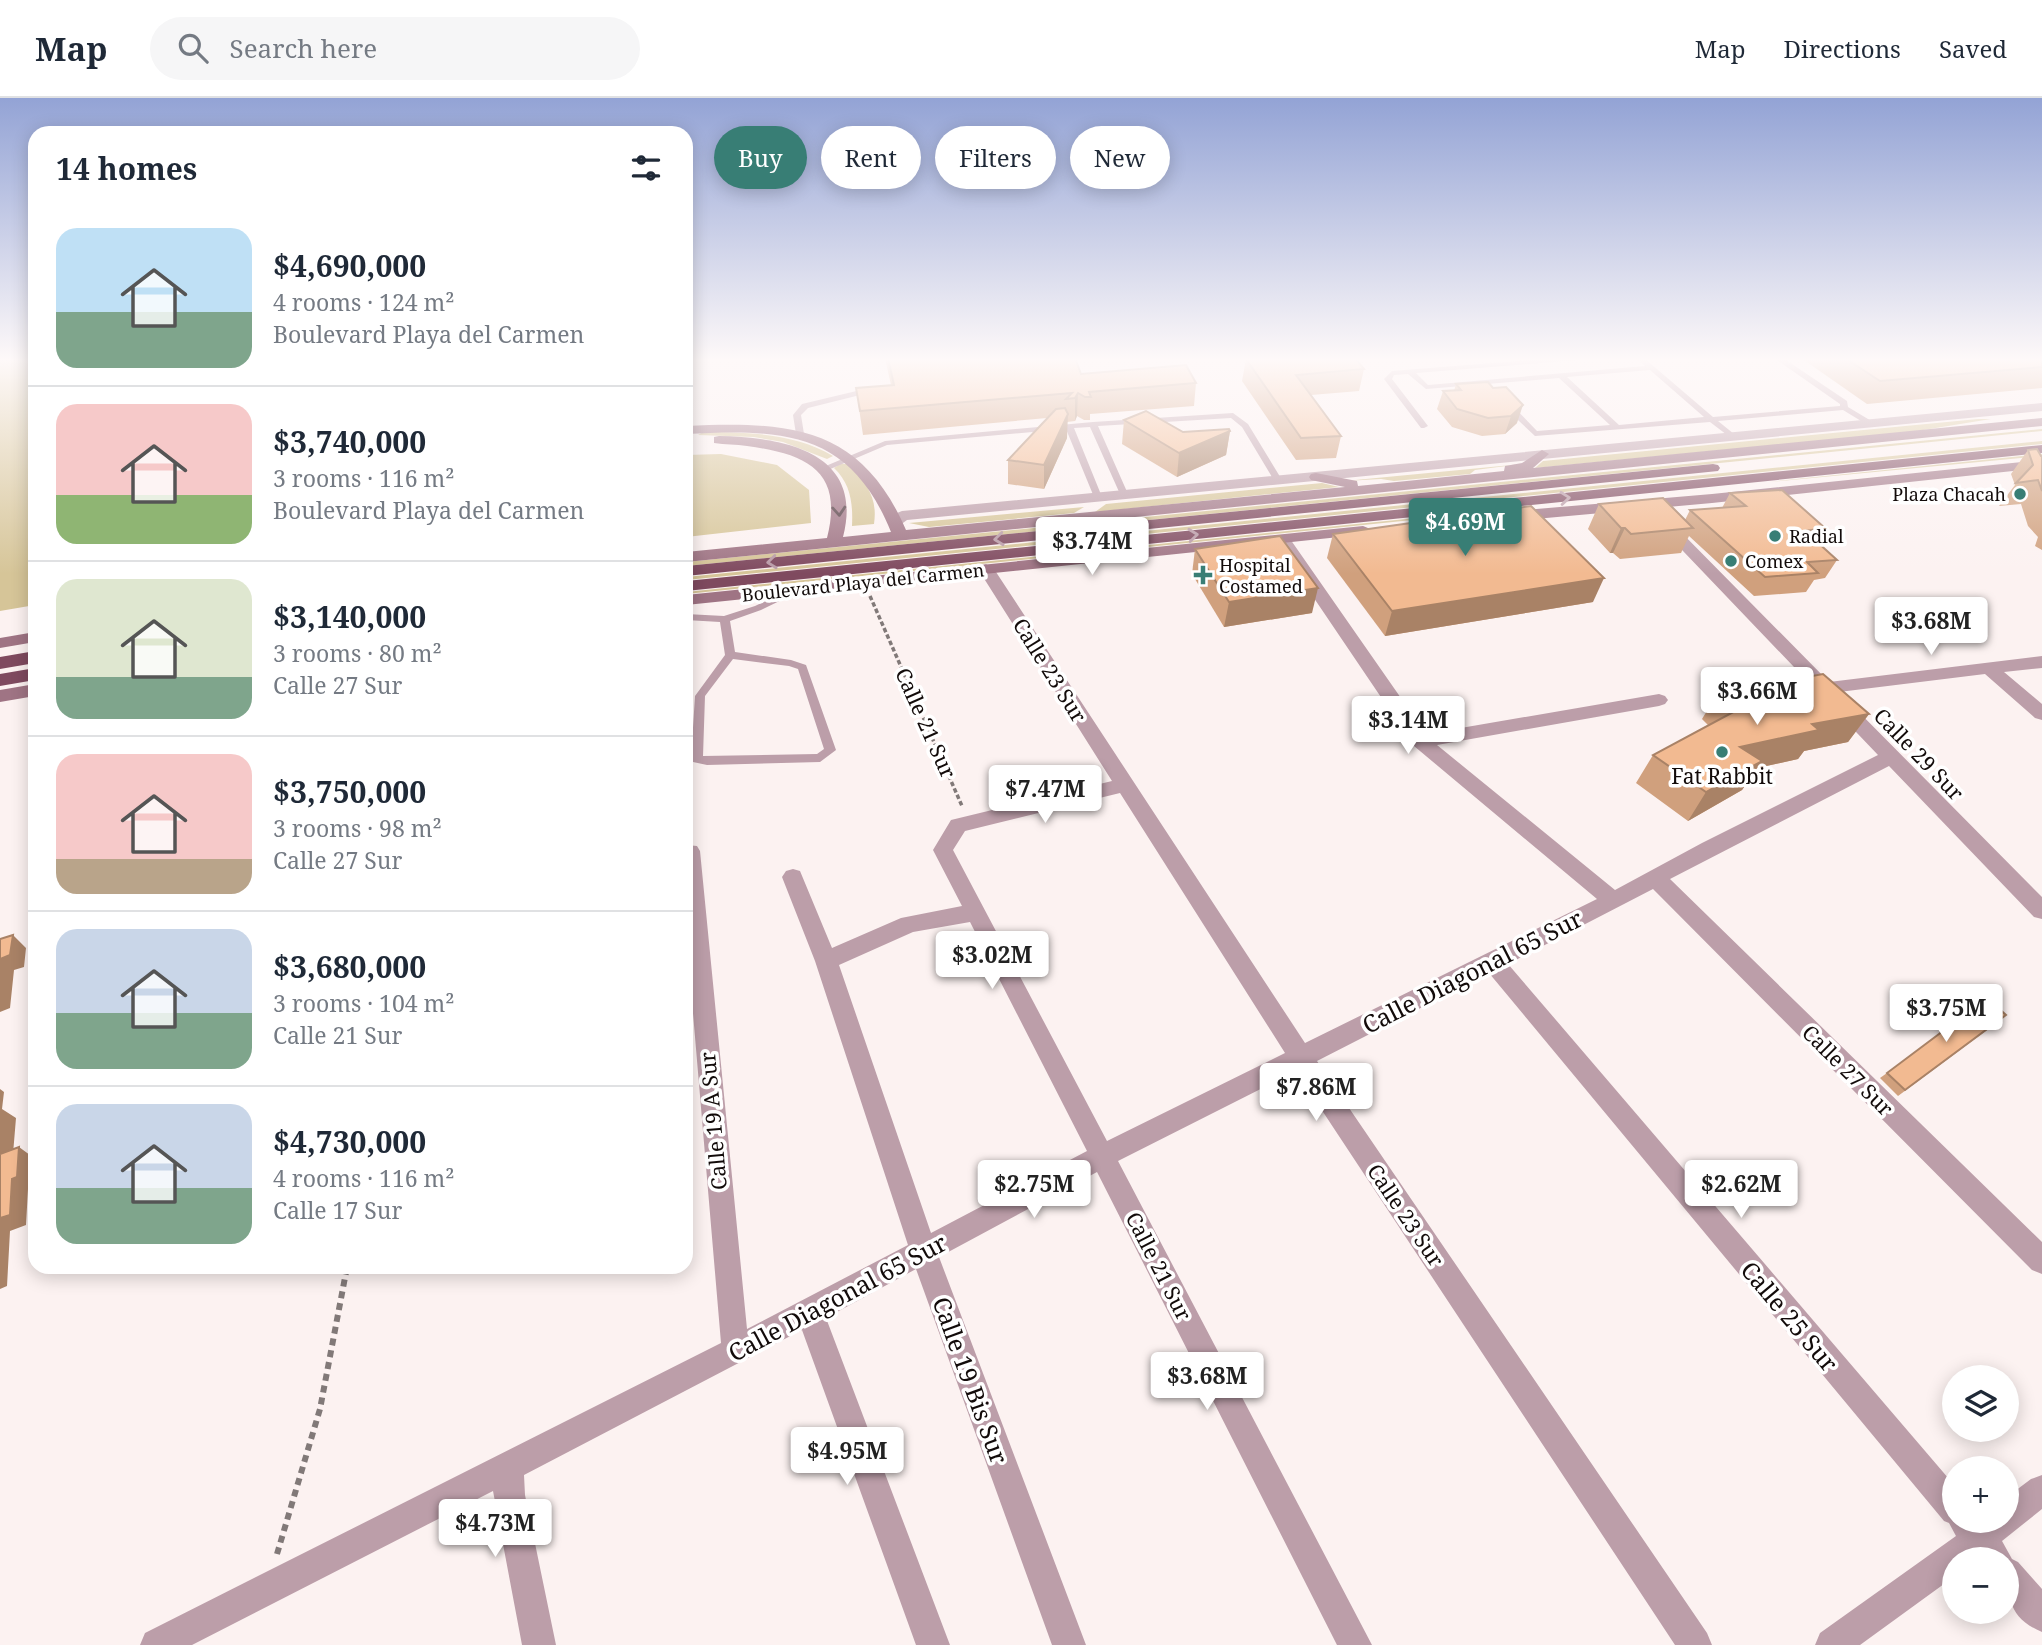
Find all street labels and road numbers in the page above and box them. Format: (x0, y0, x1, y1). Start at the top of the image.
street label: Boulevard Playa del Carmen (741, 557, 986, 607)
street label: Calle 23 Sur (1007, 613, 1093, 728)
street label: Calle 21 Sur (889, 663, 963, 783)
street label: Calle 29 Sur (1868, 702, 1970, 806)
street label: Calle Diagonal 65 Sur (1356, 901, 1588, 1041)
street label: Calle 27 Sur (1796, 1018, 1900, 1122)
street label: Calle 19 A Sur (693, 1051, 733, 1191)
street label: Calle 23 Sur (1361, 1158, 1451, 1272)
street label: Calle 21 Sur (1120, 1207, 1198, 1325)
street label: Calle Diagonal 65 Sur (722, 1225, 952, 1369)
street label: Calle 25 Sur (1734, 1254, 1846, 1378)
street label: Calle 19 Bis Sur (926, 1292, 1016, 1468)

